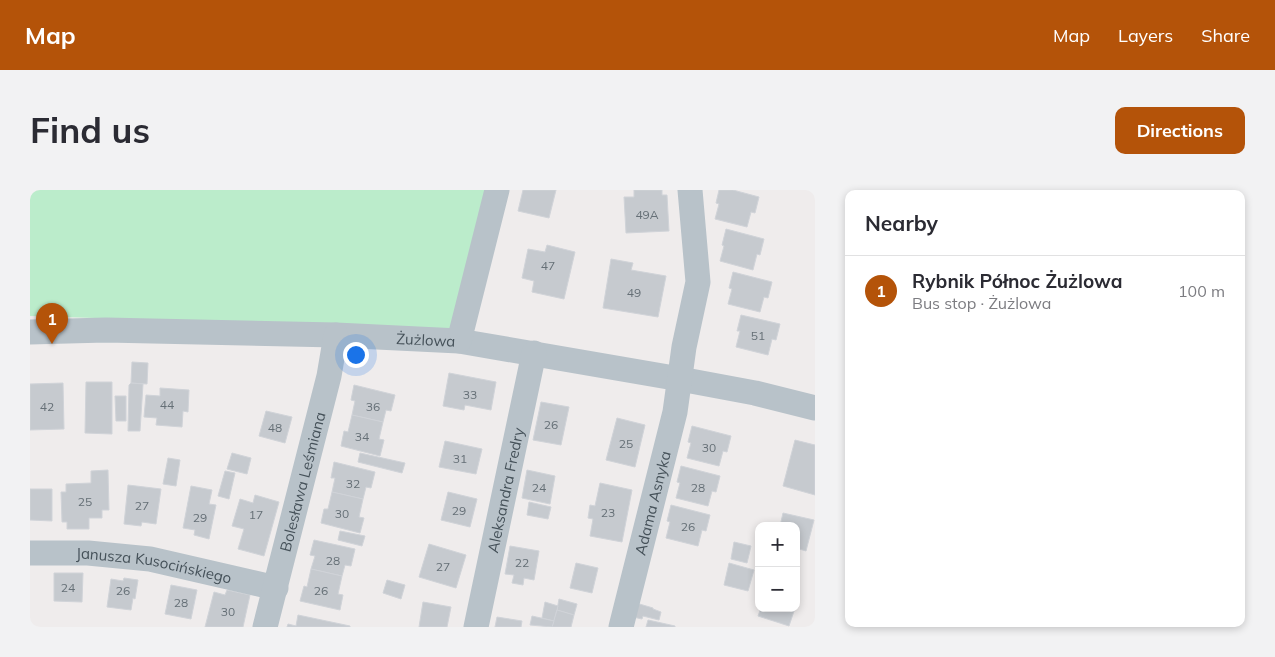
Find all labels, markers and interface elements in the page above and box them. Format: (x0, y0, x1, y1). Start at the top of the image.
text: Map (25, 20, 76, 50)
text: Map (1053, 24, 1090, 47)
text: Layers (1118, 24, 1173, 47)
text: Share (1201, 24, 1250, 47)
button: Directions (1115, 107, 1245, 154)
text: Find us (30, 108, 150, 152)
house number: 49A (635, 207, 659, 222)
text: Nearby (865, 210, 938, 236)
house number: 47 (541, 258, 555, 273)
text: Rybnik Północ Żużlowa (912, 269, 1122, 293)
text: 1 (876, 281, 886, 301)
text: 100 m (1178, 281, 1225, 301)
house number: 49 (627, 285, 641, 300)
text: Bus stop · Żużlowa (912, 293, 1051, 313)
pin: 1 (36, 303, 68, 344)
street label: Żużlowa (396, 328, 456, 350)
house number: 51 (751, 328, 765, 343)
your location (343, 342, 369, 368)
house number: 33 (463, 387, 477, 402)
house number: 44 (160, 397, 174, 412)
house number: 42 (40, 399, 54, 414)
house number: 36 (366, 399, 380, 414)
street label: Bolesława Leśmiana (275, 410, 329, 554)
house number: 26 (544, 417, 558, 432)
house number: 48 (268, 420, 282, 435)
street label: Aleksandra Fredry (482, 426, 528, 554)
house number: 34 (355, 429, 369, 444)
house number: 25 (619, 436, 633, 451)
house number: 30 (702, 440, 716, 455)
street label: Adama Asnyka (630, 449, 674, 557)
house number: 31 (453, 451, 467, 466)
house number: 32 (346, 476, 360, 491)
house number: 24 (532, 480, 546, 495)
house number: 28 (691, 480, 705, 495)
house number: 25 (78, 494, 92, 509)
house number: 27 (135, 498, 149, 513)
house number: 29 (452, 503, 466, 518)
house number: 23 (601, 505, 615, 520)
house number: 30 (335, 506, 349, 521)
house number: 17 (249, 507, 263, 522)
house number: 29 (193, 510, 207, 525)
house number: 26 (681, 519, 695, 534)
map controls (755, 522, 800, 612)
button: + (755, 522, 800, 567)
street label: Janusza Kusocińskiego (76, 544, 234, 587)
house number: 28 (326, 553, 340, 568)
house number: 22 (515, 555, 529, 570)
house number: 27 (436, 559, 450, 574)
button: − (755, 567, 800, 612)
house number: 24 (61, 580, 75, 595)
house number: 26 (116, 583, 130, 598)
house number: 26 (314, 583, 328, 598)
house number: 28 (174, 595, 188, 610)
house number: 30 (221, 604, 235, 619)

